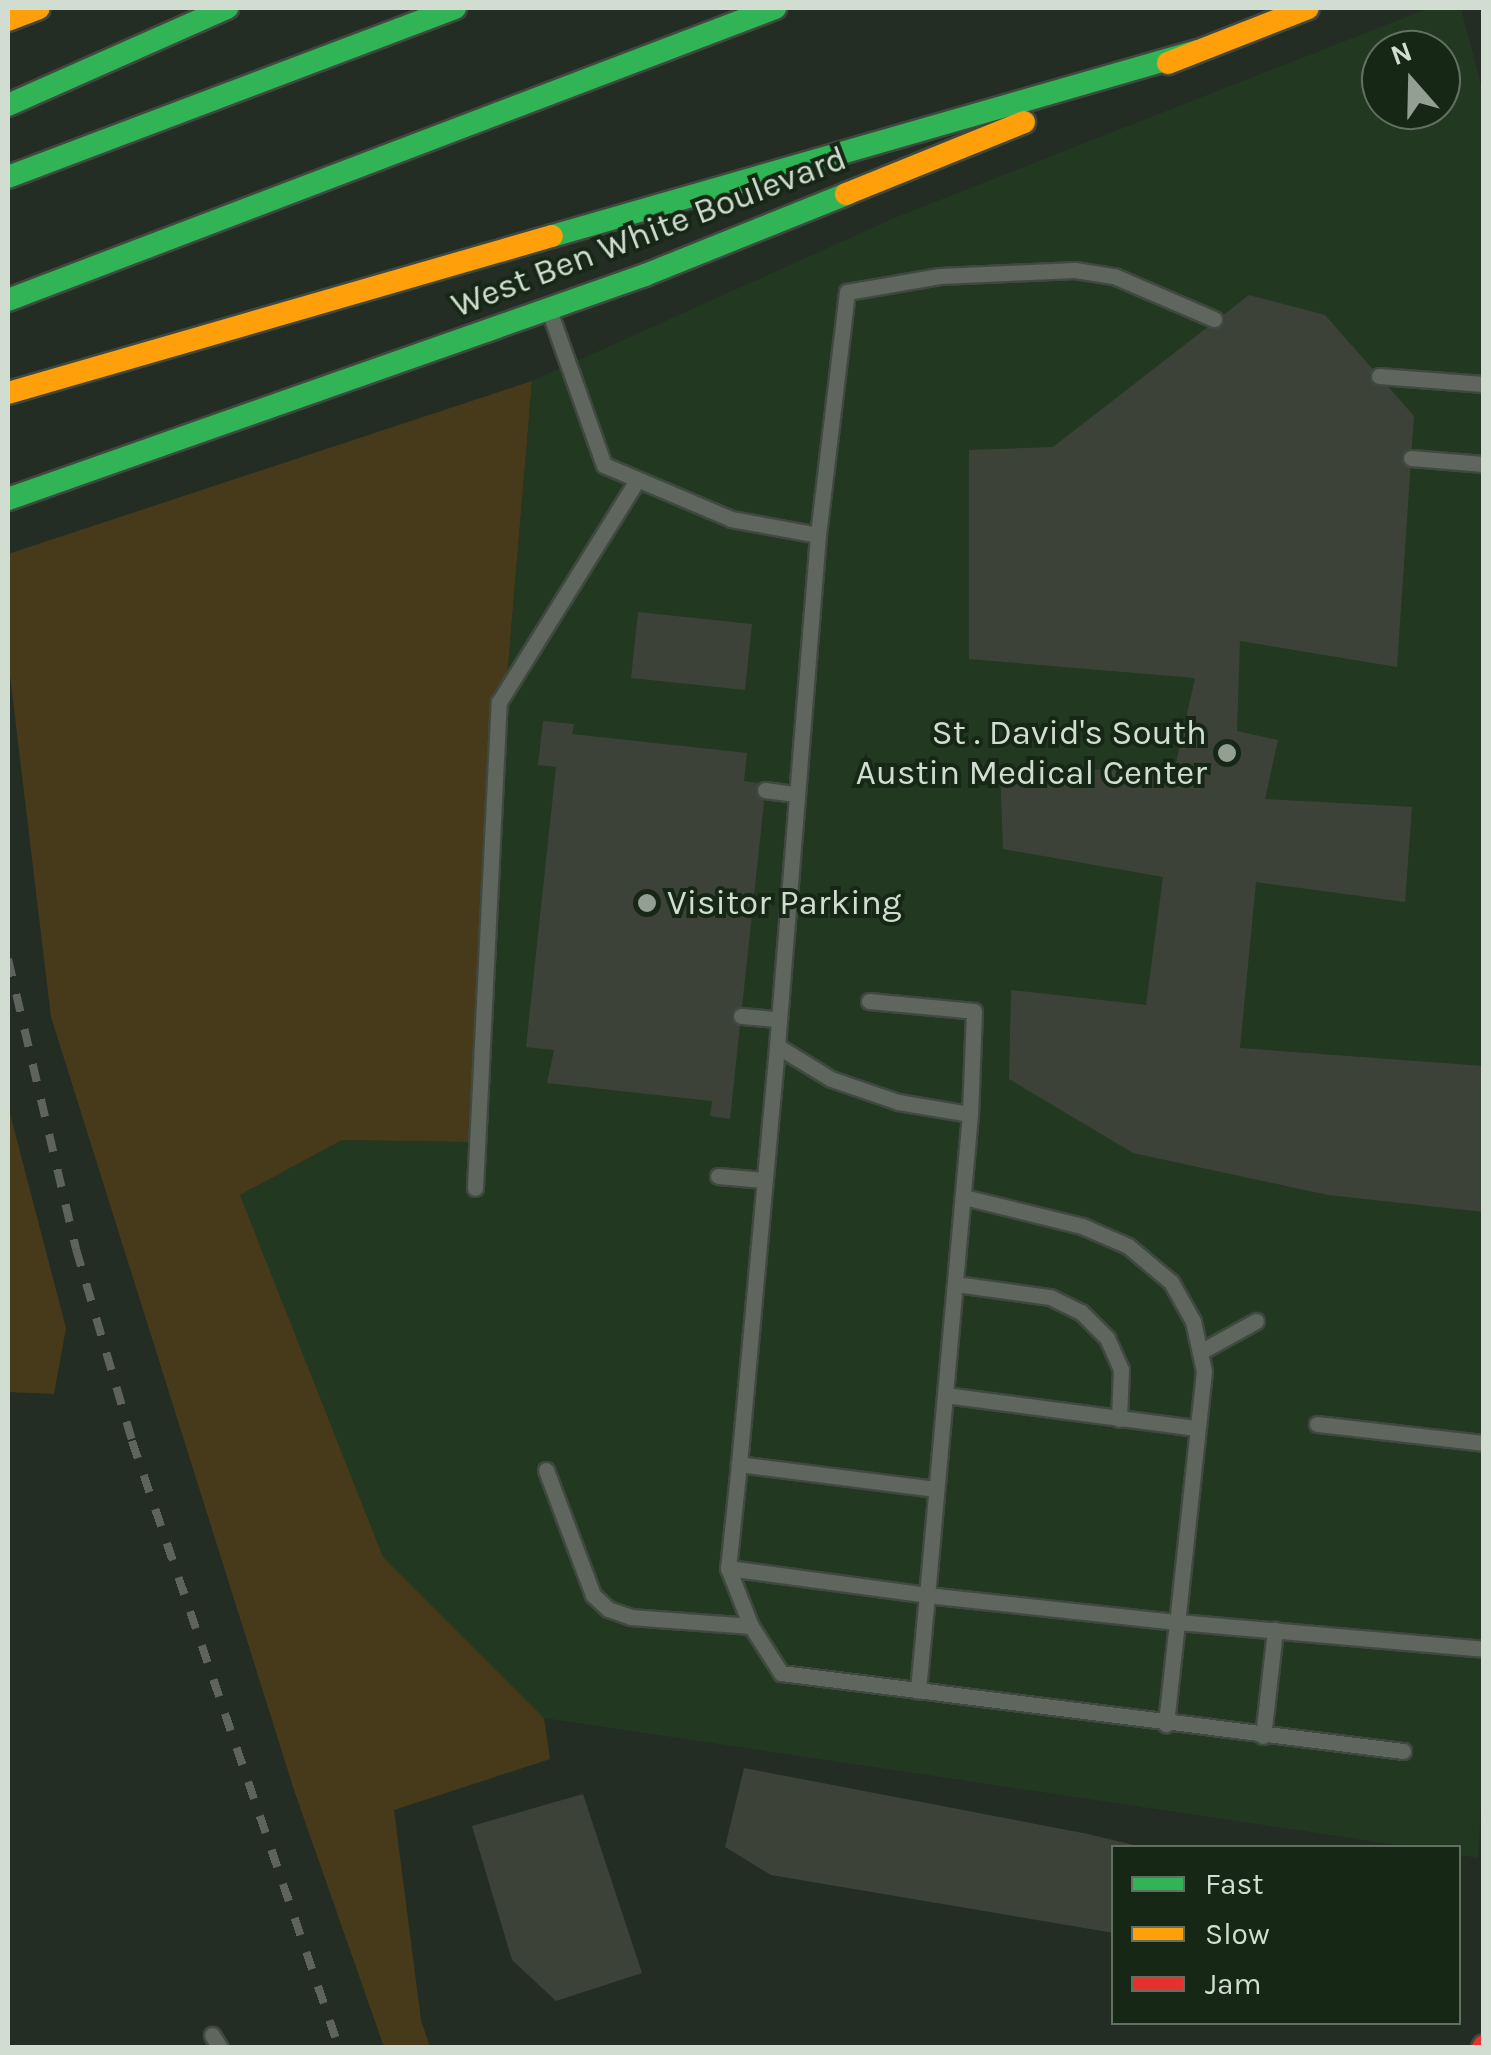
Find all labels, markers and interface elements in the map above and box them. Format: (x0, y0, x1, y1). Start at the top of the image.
north arrow (1361, 30, 1461, 130)
text: N (1386, 34, 1416, 72)
street label: West Ben White Boulevard (446, 137, 852, 327)
place label: St . David's South Austin Medical Center (856, 712, 1207, 794)
marker: St . David's South Austin Medical Center (1216, 742, 1238, 764)
place label: Visitor Parking (667, 882, 902, 924)
marker: Visitor Parking (636, 892, 658, 914)
legend (1111, 1845, 1461, 2025)
text: Fast (1205, 1866, 1264, 1902)
text: Slow (1205, 1916, 1270, 1952)
text: Jam (1205, 1966, 1262, 2002)

